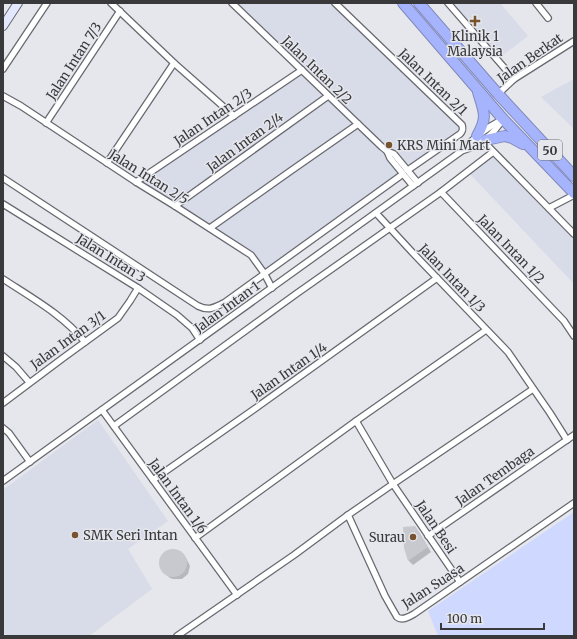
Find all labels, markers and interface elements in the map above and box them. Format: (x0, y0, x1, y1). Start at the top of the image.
marker: Klinik 1 Malaysia (469, 15, 481, 27)
street label: Jalan Intan 7/3 (42, 19, 105, 104)
place label: Klinik 1 Malaysia (447, 28, 503, 60)
street label: Jalan Berkat (493, 29, 566, 87)
street label: Jalan Intan 2/2 (278, 32, 356, 108)
street label: Jalan Intan 2/1 (394, 44, 471, 119)
street label: Jalan Intan 2/3 (170, 85, 255, 150)
street label: Jalan Intan 2/4 (203, 108, 287, 176)
place label: KRS Mini Mart (397, 137, 490, 154)
marker: KRS Mini Mart (384, 140, 394, 150)
road number: 50 (538, 140, 562, 160)
street label: Jalan Intan 2/5 (105, 145, 192, 208)
street label: Jalan Intan 1/2 (473, 210, 548, 287)
street label: Jalan Intan 3 (72, 229, 149, 286)
street label: Jalan Intan 1/3 (414, 239, 489, 316)
street label: Jalan Intan 1 (190, 277, 263, 337)
street label: Jalan Intan 3/1 (26, 307, 109, 373)
street label: Jalan Intan 1/4 (247, 339, 330, 404)
street label: Jalan Tembaga (452, 443, 538, 510)
street label: Jalan Intan 1/6 (144, 454, 211, 537)
street label: Jalan Besi (411, 496, 460, 557)
place label: SMK Seri Intan (83, 527, 178, 544)
place label: Surau (369, 529, 405, 546)
marker: SMK Seri Intan (70, 530, 80, 540)
marker: Surau (408, 532, 418, 542)
street label: Jalan Suasa (398, 560, 467, 613)
scale bar (441, 605, 544, 631)
text: 100 m (447, 611, 482, 626)

